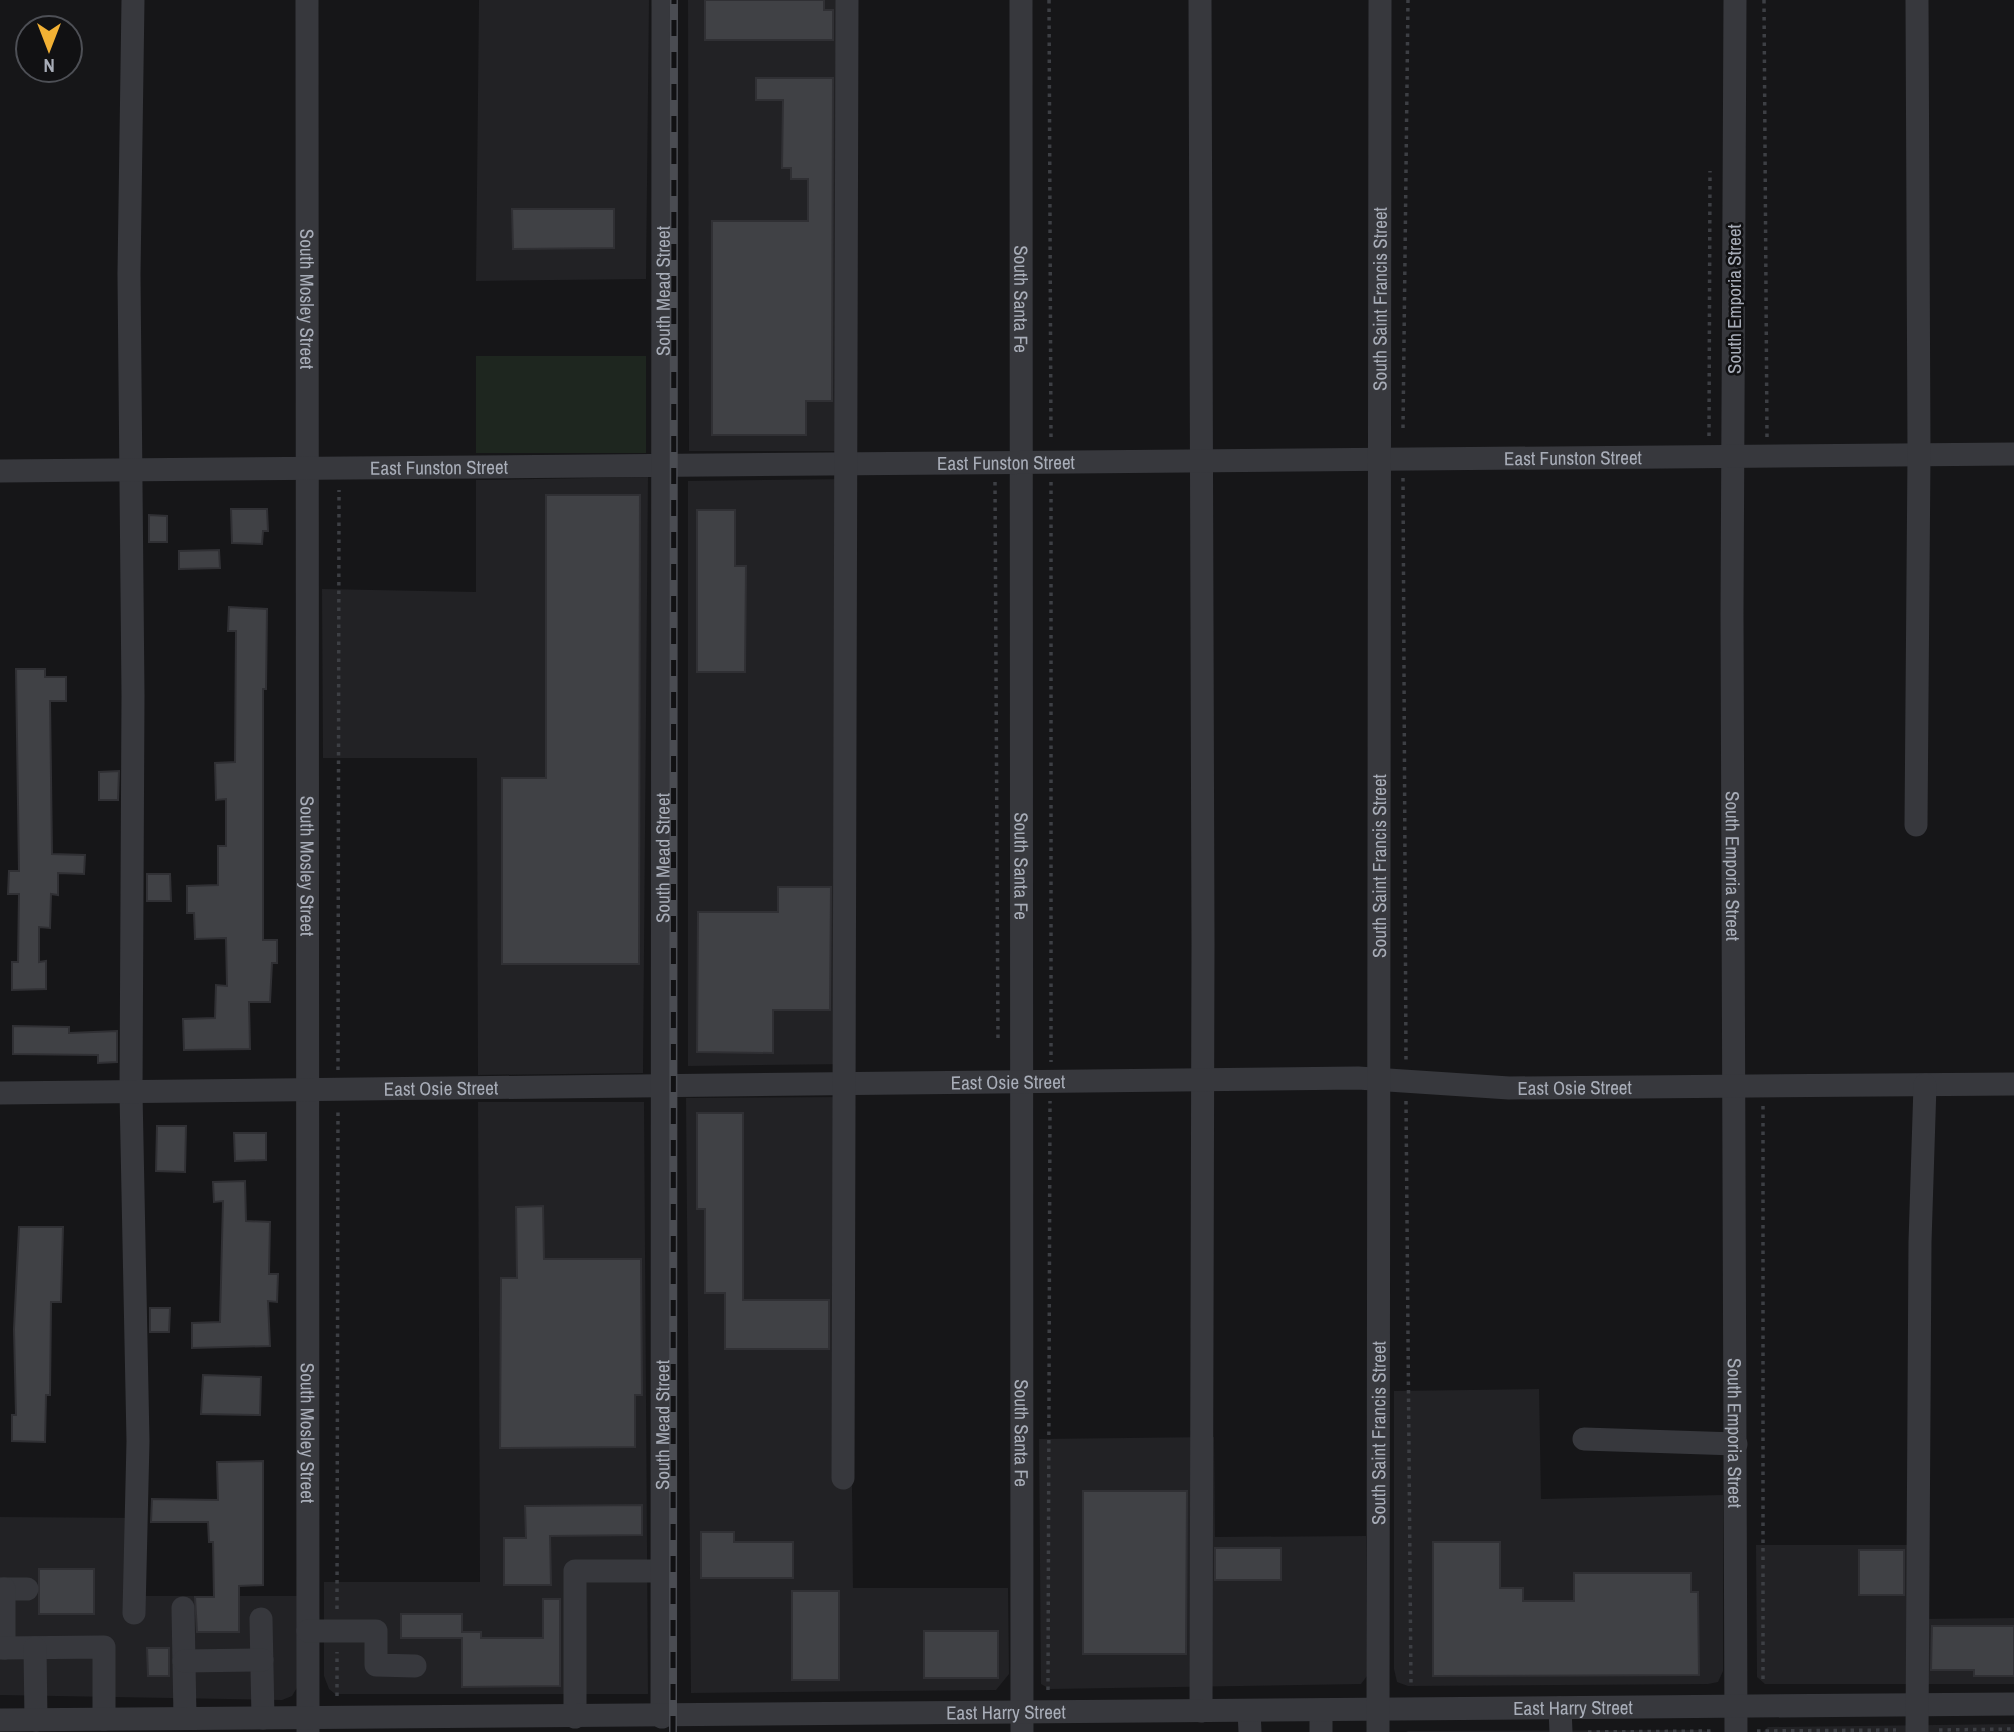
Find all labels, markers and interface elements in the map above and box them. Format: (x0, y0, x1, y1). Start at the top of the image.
north arrow (14, 14, 84, 84)
text: N (43, 53, 55, 79)
street label: South Saint Francis Street (1367, 206, 1393, 391)
street label: South Emporia Street (1721, 223, 1747, 374)
street label: South Mead Street (650, 225, 676, 356)
street label: South Mosley Street (294, 229, 320, 370)
street label: South Santa Fe (1008, 245, 1034, 353)
street label: East Funston Street (1504, 444, 1643, 471)
street label: East Funston Street (937, 449, 1076, 476)
street label: East Funston Street (370, 454, 509, 481)
street label: South Saint Francis Street (1366, 773, 1392, 958)
street label: South Emporia Street (1720, 791, 1746, 942)
street label: South Mead Street (649, 792, 676, 923)
street label: South Mosley Street (294, 796, 321, 937)
street label: South Santa Fe (1008, 812, 1035, 920)
street label: East Osie Street (951, 1068, 1066, 1095)
street label: East Osie Street (384, 1074, 499, 1102)
street label: East Osie Street (1517, 1074, 1633, 1101)
street label: South Saint Francis Street (1365, 1340, 1391, 1525)
street label: South Emporia Street (1722, 1358, 1748, 1509)
street label: South Mead Street (649, 1359, 675, 1490)
street label: South Mosley Street (295, 1363, 321, 1504)
street label: South Santa Fe (1009, 1379, 1035, 1487)
street label: East Harry Street (1513, 1694, 1634, 1721)
street label: East Harry Street (946, 1699, 1067, 1725)

